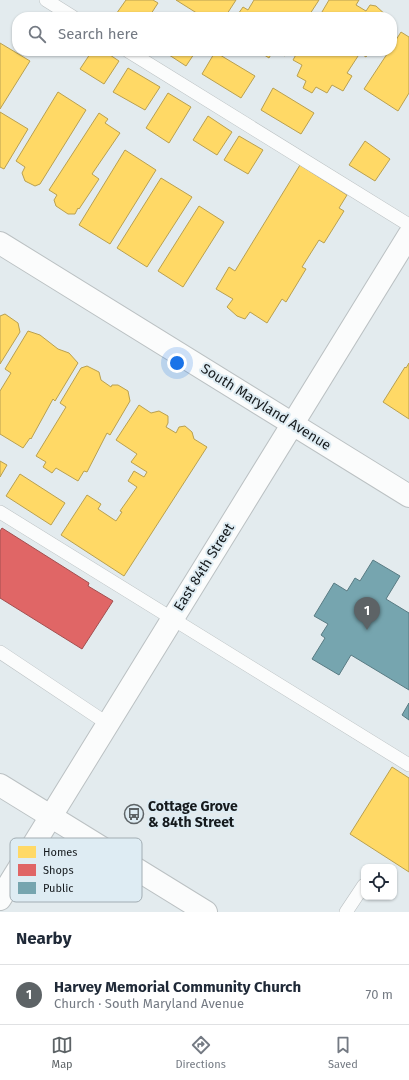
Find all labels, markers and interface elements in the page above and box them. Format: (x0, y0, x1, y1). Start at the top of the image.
search box (12, 12, 397, 56)
icon: search (26, 23, 48, 45)
text: Search here (58, 25, 138, 43)
your location (167, 353, 187, 373)
street label: South Maryland Avenue (198, 360, 334, 454)
street label: East 84th Street (170, 519, 238, 614)
pin: 1 (354, 597, 380, 630)
place label: Cottage Grove & 84th Street (148, 798, 238, 831)
bus stop icon: Cottage Grove & 84th Street (123, 803, 145, 825)
legend (10, 838, 142, 902)
text: Homes (43, 846, 77, 859)
text: Shops (43, 864, 74, 877)
map controls (361, 864, 397, 900)
button: locate (361, 864, 397, 900)
text: Public (43, 882, 74, 895)
text: Nearby (16, 928, 71, 949)
text: Harvey Memorial Community Church (54, 978, 301, 996)
text: 1 (26, 987, 32, 1002)
text: 70 m (366, 987, 393, 1002)
text: Church · South Maryland Avenue (54, 996, 244, 1011)
tab: Map (51, 1034, 73, 1071)
tab: Directions (175, 1034, 226, 1071)
tab: Saved (328, 1034, 358, 1071)

